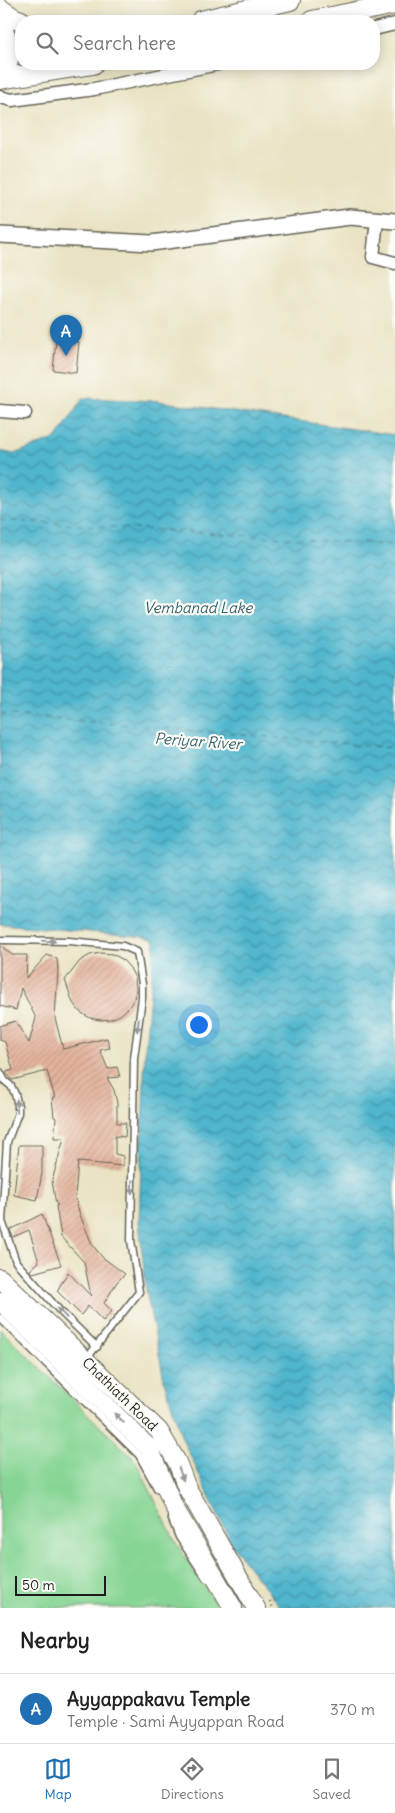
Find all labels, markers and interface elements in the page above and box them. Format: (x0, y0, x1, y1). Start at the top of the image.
search box (15, 15, 380, 70)
icon: search (33, 29, 61, 57)
text: Search here (73, 31, 176, 55)
pin: A (50, 315, 82, 356)
water label: Vembanad Lake (144, 598, 253, 617)
water label: Periyar River (154, 728, 244, 754)
one-way arrow (41, 937, 57, 945)
your location (186, 1012, 212, 1038)
one-way arrow (134, 1017, 142, 1033)
one-way arrow (13, 1098, 21, 1114)
one-way arrow (127, 1179, 135, 1195)
one-way arrow (56, 1307, 68, 1319)
street label: Chathiath Road (78, 1353, 162, 1435)
one-way arrow (113, 1412, 125, 1424)
one-way arrow (177, 1467, 185, 1482)
scale bar (15, 1573, 106, 1596)
text: 50 m (22, 1576, 55, 1594)
text: Nearby (20, 1627, 90, 1654)
text: Ayyappakavu Temple (67, 1687, 250, 1711)
text: A (31, 1699, 41, 1719)
text: 370 m (330, 1699, 375, 1719)
text: Temple · Sami Ayyappan Road (67, 1711, 284, 1731)
tab: Map (44, 1755, 72, 1803)
tab: Directions (161, 1755, 224, 1803)
tab: Saved (312, 1755, 351, 1803)

